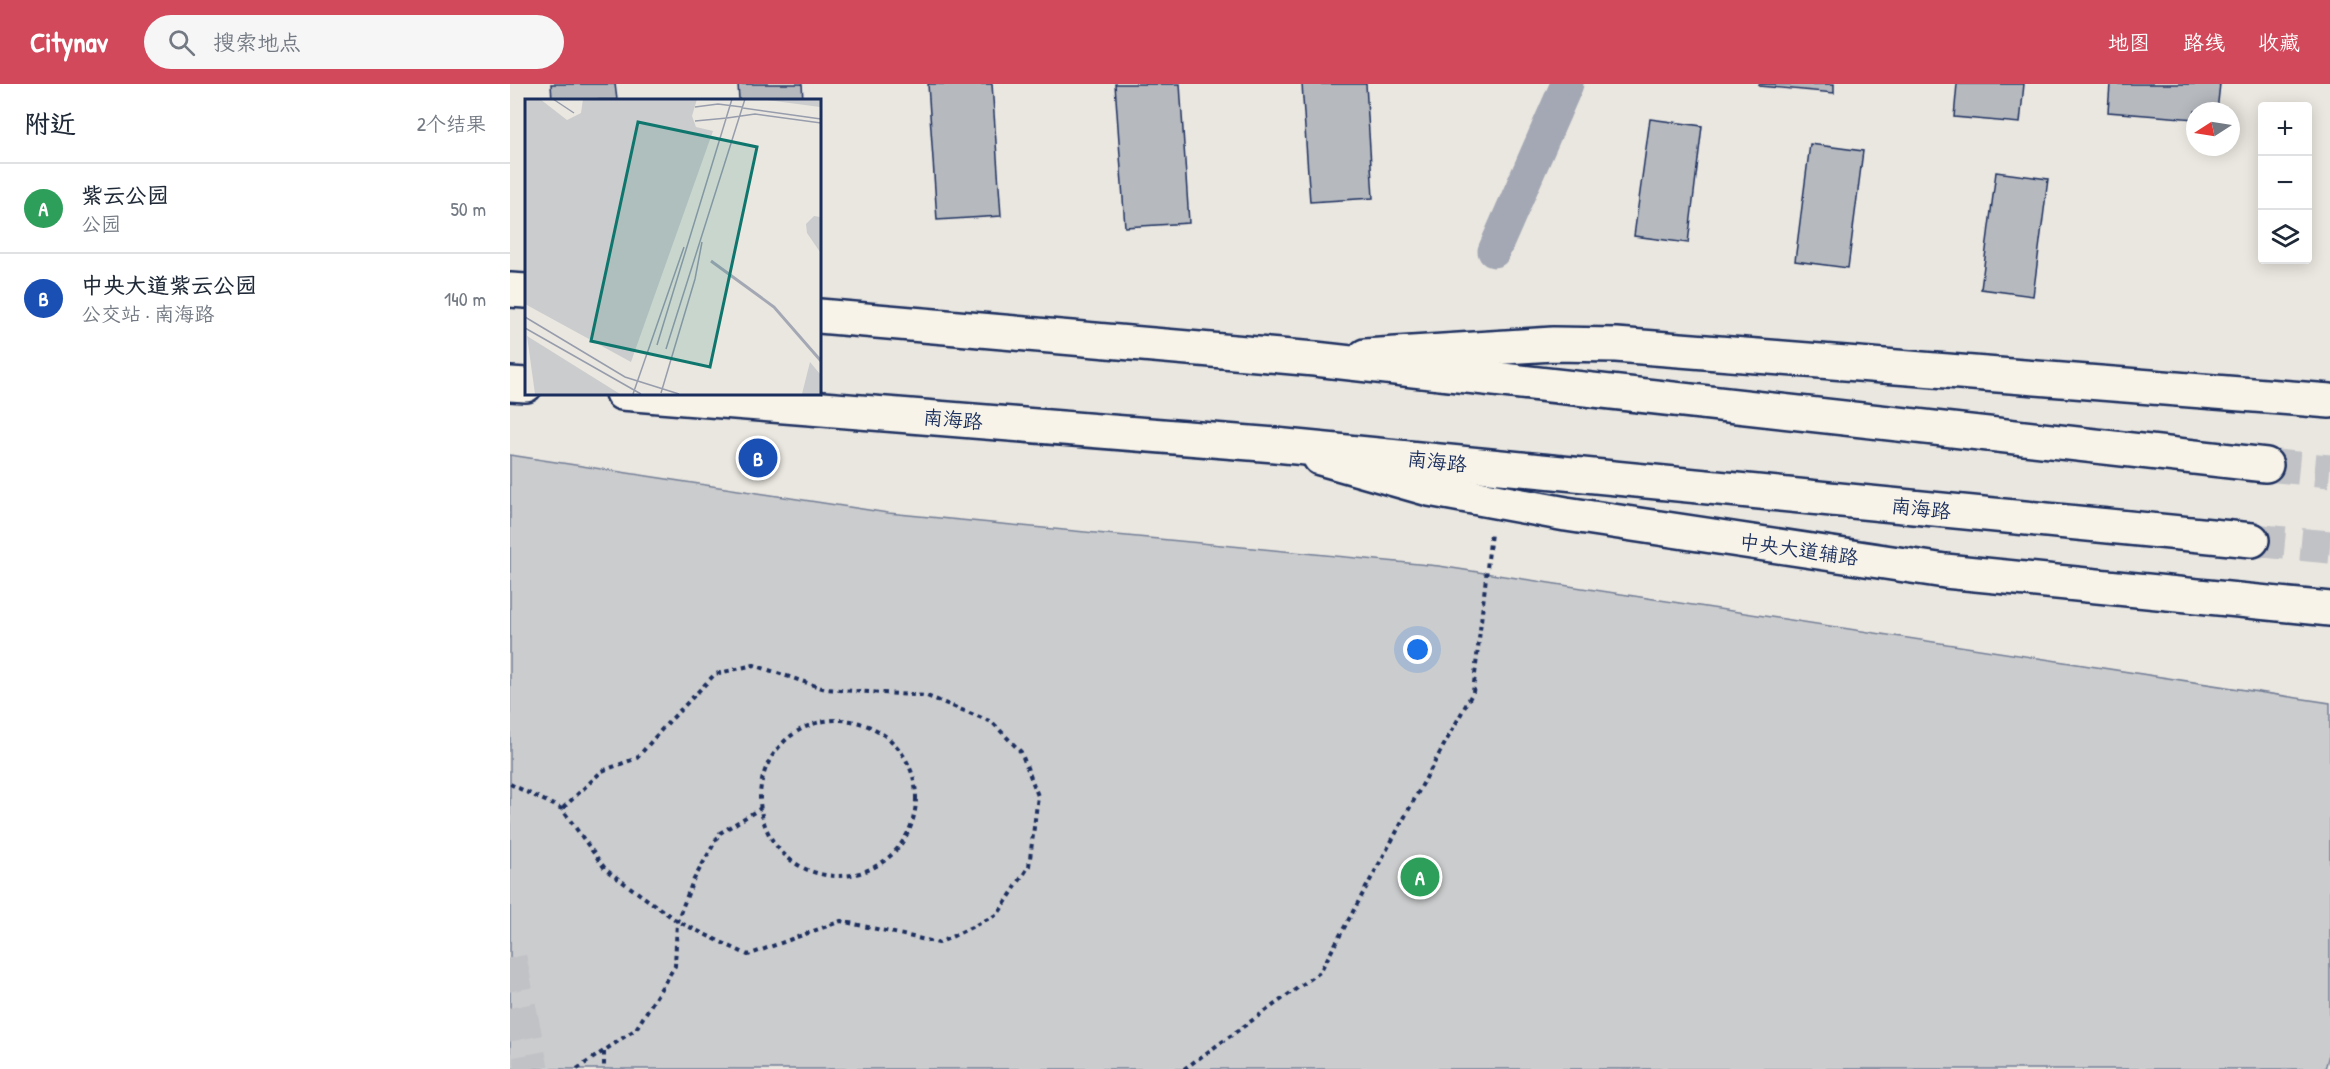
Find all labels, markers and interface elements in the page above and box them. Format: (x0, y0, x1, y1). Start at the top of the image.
search box (144, 15, 564, 69)
text: Citynav (30, 23, 108, 61)
icon: search (165, 26, 198, 59)
text: 搜索地点 (213, 27, 301, 57)
text: 地图 (2108, 28, 2150, 57)
text: 路线 (2183, 28, 2225, 57)
text: 收藏 (2258, 28, 2300, 57)
inset map (525, 99, 820, 394)
north arrow (2186, 102, 2240, 156)
map controls (2258, 102, 2312, 264)
button: + (2258, 102, 2312, 156)
text: 附近 (24, 106, 76, 141)
text: 2个结果 (417, 110, 486, 137)
button: − (2258, 156, 2312, 210)
text: 紫云公园 (81, 180, 169, 210)
text: A (39, 195, 48, 222)
text: 50 m (450, 195, 486, 222)
text: 公园 (81, 210, 121, 237)
button: layers (2258, 210, 2312, 264)
text: 中央大道紫云公园 (81, 270, 257, 300)
text: B (38, 285, 49, 312)
text: 140 m (444, 285, 486, 312)
text: 公交站 · 南海路 (81, 300, 214, 327)
street label: 南海路 (922, 403, 985, 435)
pin: B (738, 436, 778, 481)
street label: 南海路 (1406, 444, 1469, 478)
street label: 南海路 (1890, 491, 1953, 525)
street label: 中央大道辅路 (1738, 527, 1861, 571)
your location (1403, 635, 1432, 664)
pin: A (1400, 854, 1440, 900)

